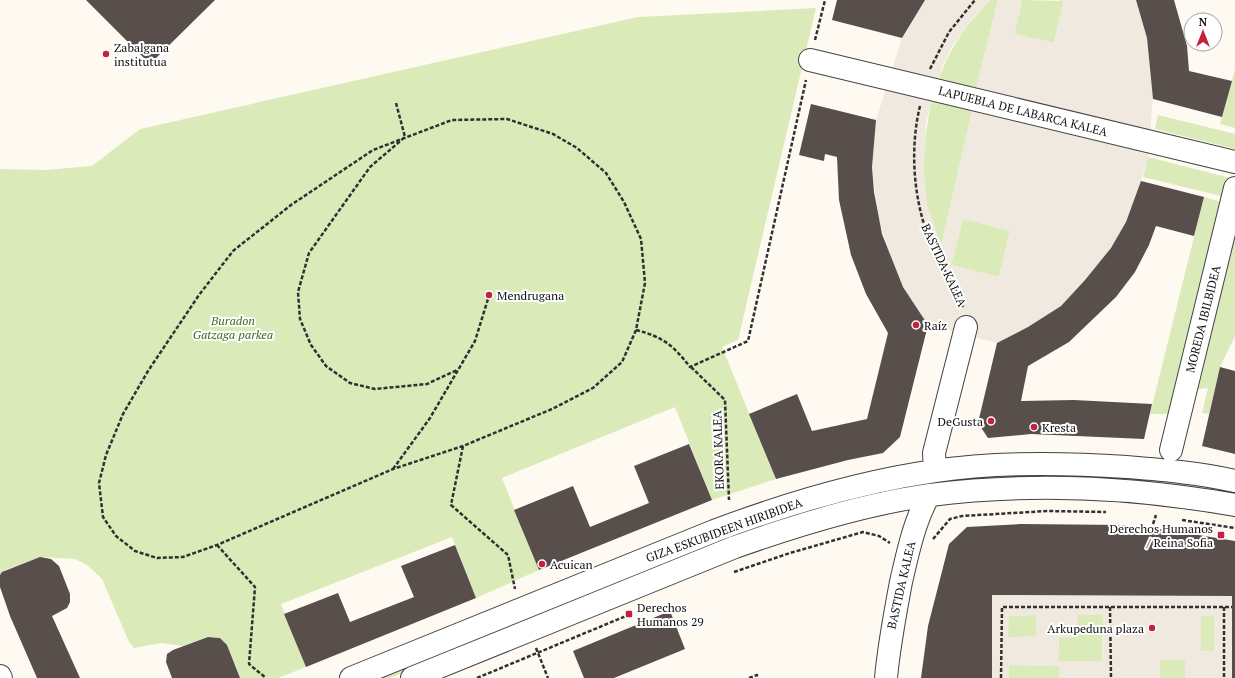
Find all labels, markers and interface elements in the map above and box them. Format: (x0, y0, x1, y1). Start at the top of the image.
north arrow (1183, 12, 1223, 52)
text: N (1199, 15, 1208, 29)
place label: Zabalgana institutua (114, 40, 169, 69)
marker: Zabalgana institutua (101, 49, 111, 59)
street label: LAPUEBLA DE LABARCA KALEA (937, 83, 1110, 139)
street label: BASTIDA KALEA (918, 221, 970, 310)
street label: MOREDA IBILBIDEA (1182, 263, 1224, 374)
place label: Mendrugana (497, 288, 564, 303)
marker: Mendrugana (484, 290, 494, 300)
park label: Buradon Gatzaga parkea (193, 313, 273, 342)
place label: Raíz (924, 318, 947, 333)
marker: Raíz (911, 320, 921, 330)
street label: EKORA KALEA (709, 409, 727, 490)
place label: DeGusta (938, 414, 983, 429)
marker: DeGusta (986, 416, 996, 426)
place label: Kresta (1042, 420, 1076, 435)
marker: Kresta (1029, 422, 1039, 432)
street label: GIZA ESKUBIDEEN HIRIBIDEA (644, 494, 805, 565)
place label: Derechos Humanos / Reina Sofia (1109, 521, 1213, 550)
marker: Derechos Humanos / Reina Sofia (1216, 530, 1226, 540)
street label: BASTIDA KALEA (884, 539, 919, 630)
place label: Acuican (550, 557, 593, 572)
marker: Acuican (537, 559, 547, 569)
place label: Derechos Humanos 29 (637, 600, 704, 629)
marker: Derechos Humanos 29 (624, 609, 634, 619)
place label: Arkupeduna plaza (1047, 621, 1144, 636)
marker: Arkupeduna plaza (1147, 623, 1157, 633)

